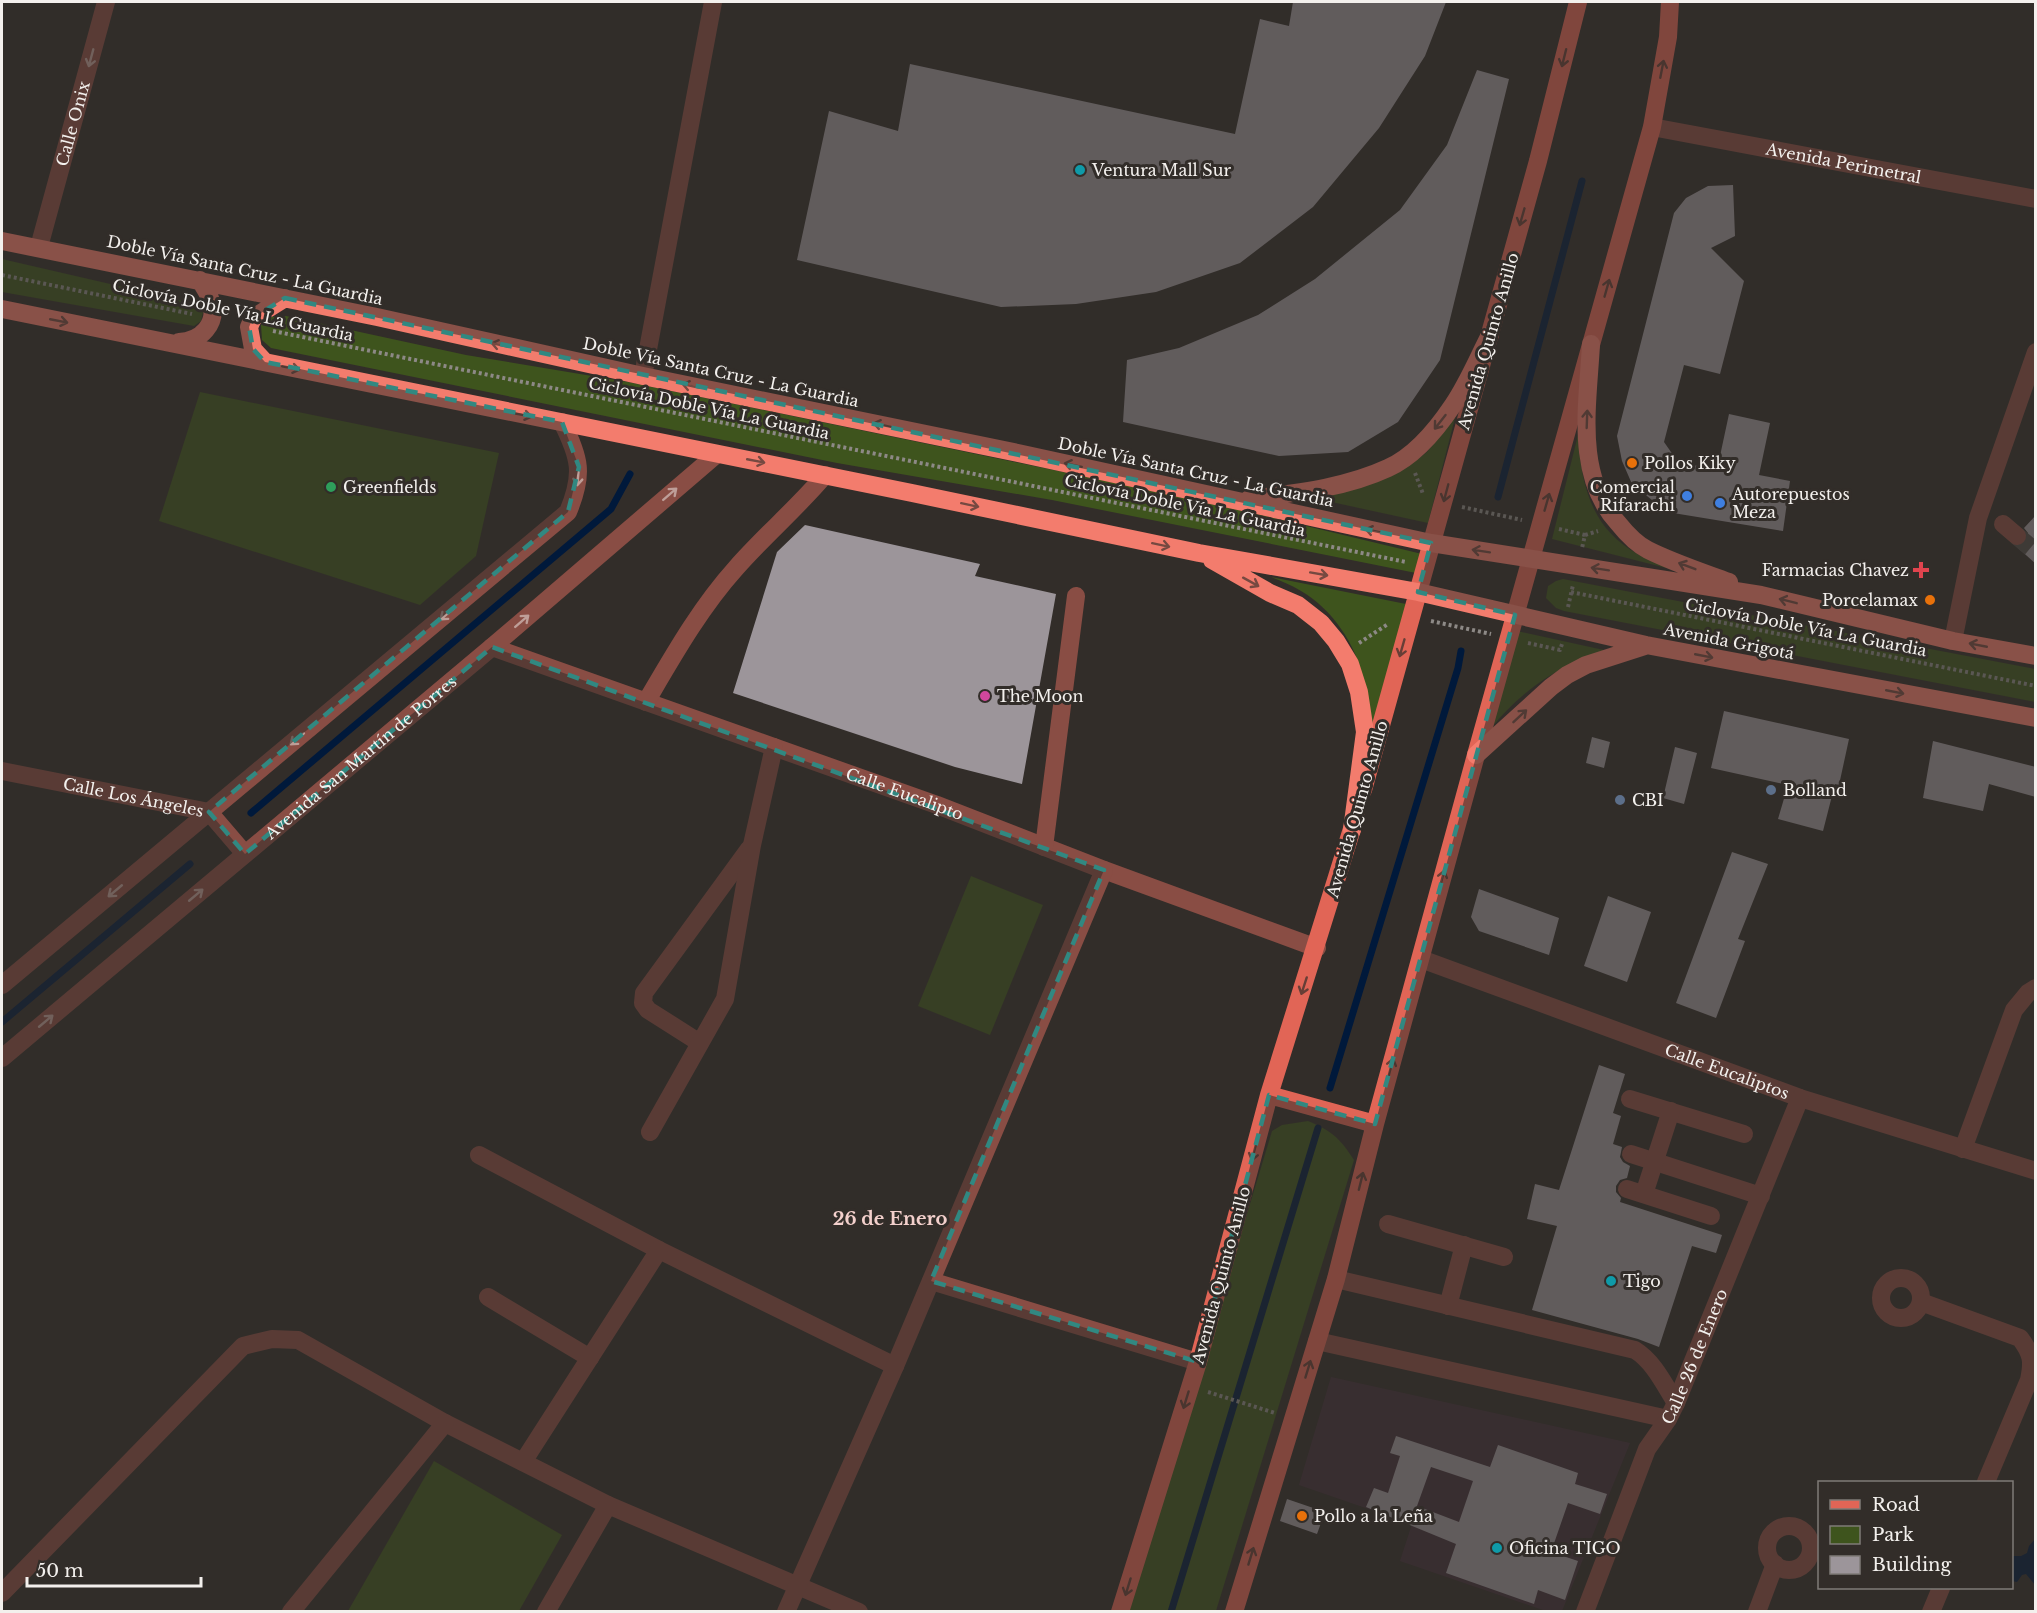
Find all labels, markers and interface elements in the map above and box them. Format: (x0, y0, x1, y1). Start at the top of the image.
one-way arrow (85, 48, 96, 67)
one-way arrow (1557, 48, 1569, 67)
one-way arrow (1657, 60, 1668, 79)
street label: Calle Onix (52, 79, 94, 168)
street label: Avenida Perimetral (1763, 138, 1923, 187)
place label: Ventura Mall Sur (1091, 160, 1231, 180)
marker: Ventura Mall Sur (1073, 163, 1087, 177)
one-way arrow (1516, 207, 1528, 226)
street label: Doble Vía Santa Cruz - La Guardia (105, 231, 385, 309)
street label: Avenida Quinto Anillo (1453, 250, 1523, 433)
street label: Ciclovía Doble Vía La Guardia (111, 275, 355, 345)
one-way arrow (1602, 278, 1613, 297)
one-way arrow (49, 316, 68, 327)
street label: Doble Vía Santa Cruz - La Guardia (581, 333, 861, 411)
one-way arrow (491, 338, 510, 350)
one-way arrow (281, 362, 300, 374)
street label: Ciclovía Doble Vía La Guardia (587, 373, 831, 443)
one-way arrow (681, 380, 701, 391)
one-way arrow (513, 410, 533, 421)
one-way arrow (1582, 410, 1593, 430)
one-way arrow (1433, 414, 1446, 430)
one-way arrow (872, 419, 892, 430)
street label: Doble Vía Santa Cruz - La Guardia (1056, 433, 1336, 511)
place label: Pollos Kiky (1644, 453, 1736, 473)
one-way arrow (746, 456, 765, 467)
marker: Pollos Kiky (1625, 456, 1639, 470)
one-way arrow (1063, 459, 1082, 471)
one-way arrow (572, 467, 583, 487)
street label: Ciclovía Doble Vía La Guardia (1063, 470, 1307, 540)
place label: Greenfields (343, 477, 437, 497)
place label: Comercial Rifarachi (1590, 477, 1676, 515)
marker: Greenfields (324, 480, 338, 494)
one-way arrow (1440, 483, 1451, 502)
place label: Autorepuestos Meza (1731, 484, 1850, 522)
one-way arrow (662, 487, 677, 501)
marker: Comercial Rifarachi (1680, 489, 1694, 503)
one-way arrow (1542, 493, 1553, 512)
marker: Autorepuestos Meza (1713, 496, 1727, 510)
one-way arrow (959, 500, 979, 511)
one-way arrow (1365, 524, 1384, 536)
one-way arrow (1150, 540, 1170, 551)
one-way arrow (1472, 545, 1491, 556)
one-way arrow (1679, 560, 1697, 571)
place label: Farmacias Chavez (1762, 560, 1909, 580)
marker: Farmacias Chavez (1914, 563, 1928, 577)
one-way arrow (1591, 564, 1610, 575)
one-way arrow (1309, 569, 1328, 580)
one-way arrow (1241, 577, 1259, 588)
place label: Porcelamax (1822, 590, 1918, 610)
marker: Porcelamax (1923, 593, 1937, 607)
street label: Ciclovía Doble Vía La Guardia (1683, 594, 1929, 660)
one-way arrow (1779, 595, 1798, 607)
one-way arrow (440, 607, 455, 621)
one-way arrow (514, 614, 529, 628)
street label: Avenida Grigotá (1661, 618, 1796, 663)
one-way arrow (1396, 638, 1408, 657)
one-way arrow (1969, 639, 1988, 650)
one-way arrow (1693, 651, 1713, 662)
street label: Avenida San Martín de Porres (260, 671, 460, 844)
place label: The Moon (997, 686, 1084, 706)
one-way arrow (1885, 687, 1905, 698)
marker: The Moon (978, 689, 992, 703)
one-way arrow (1512, 709, 1527, 723)
street label: Avenida Quinto Anillo (1322, 718, 1392, 901)
one-way arrow (290, 732, 305, 746)
street label: Calle Eucalipto (843, 763, 966, 824)
street label: Calle Los Ángeles (61, 773, 205, 821)
place label: Bolland (1783, 780, 1847, 800)
marker: Bolland (1764, 783, 1778, 797)
place label: CBI (1632, 790, 1664, 810)
marker: CBI (1613, 793, 1627, 807)
one-way arrow (1437, 870, 1449, 889)
one-way arrow (107, 884, 123, 897)
one-way arrow (188, 889, 204, 902)
one-way arrow (1298, 976, 1309, 995)
one-way arrow (38, 1014, 54, 1027)
street label: Calle Eucaliptos (1662, 1039, 1792, 1103)
one-way arrow (1386, 1058, 1397, 1077)
one-way arrow (1248, 1142, 1260, 1161)
one-way arrow (1355, 1172, 1367, 1191)
street label: Avenida Quinto Anillo (1187, 1184, 1254, 1367)
district label: 26 de Enero (833, 1208, 947, 1230)
place label: Tigo (1623, 1271, 1661, 1291)
marker: Tigo (1604, 1274, 1618, 1288)
street label: Calle 26 de Enero (1657, 1286, 1731, 1428)
one-way arrow (1303, 1360, 1314, 1379)
one-way arrow (1180, 1390, 1191, 1409)
legend (1818, 1481, 2013, 1589)
text: Road (1872, 1494, 1920, 1516)
place label: Pollo a la Leña (1314, 1506, 1433, 1526)
marker: Pollo a la Leña (1295, 1509, 1309, 1523)
text: Park (1872, 1524, 1914, 1546)
place label: Oficina TIGO (1509, 1538, 1621, 1558)
marker: Oficina TIGO (1490, 1541, 1504, 1555)
one-way arrow (1246, 1547, 1257, 1566)
scale bar (27, 1550, 201, 1588)
text: Building (1872, 1554, 1951, 1576)
text: 50 m (36, 1560, 84, 1582)
one-way arrow (1122, 1577, 1133, 1596)

